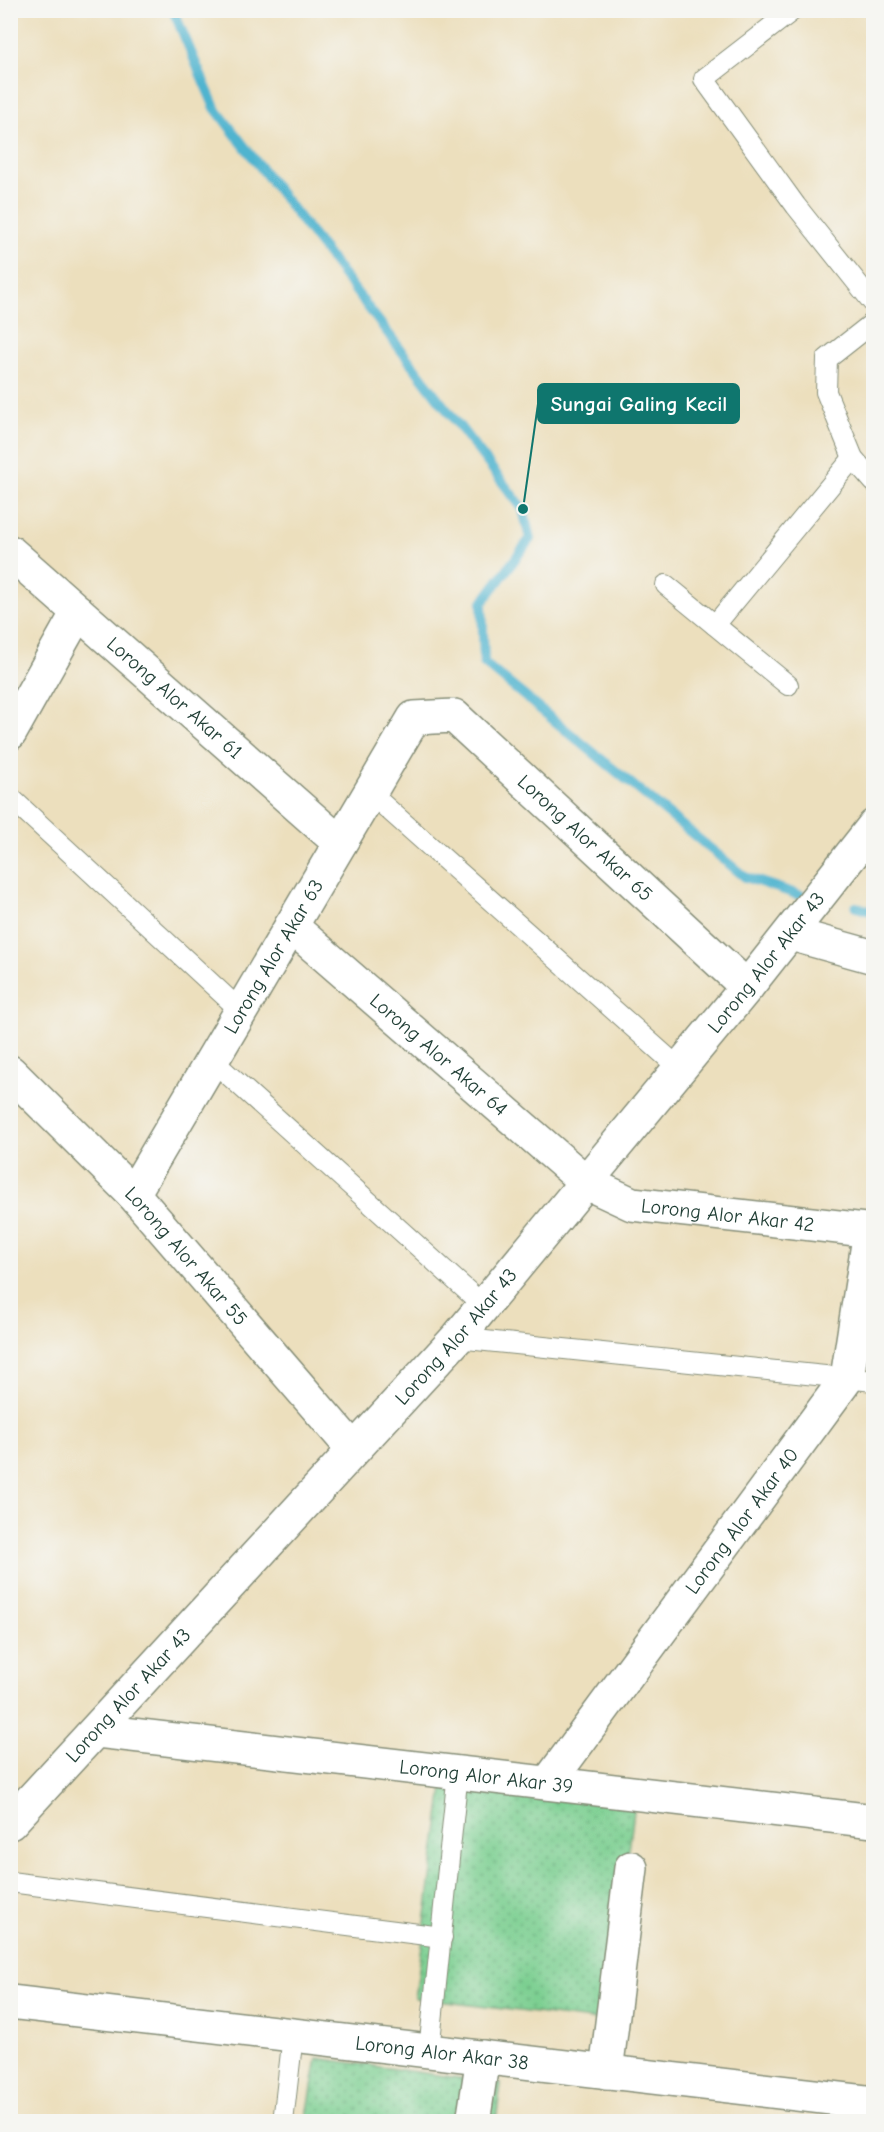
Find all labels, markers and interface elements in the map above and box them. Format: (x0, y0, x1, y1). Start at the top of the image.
callout: Sungai Galing Kecil (538, 384, 739, 423)
text: Sungai Galing Kecil (551, 392, 727, 416)
street label: Lorong Alor Akar 61 (103, 632, 247, 763)
street label: Lorong Alor Akar 65 (513, 770, 658, 906)
street label: Lorong Alor Akar 63 (219, 875, 328, 1037)
street label: Lorong Alor Akar 43 (703, 887, 829, 1037)
street label: Lorong Alor Akar 64 (366, 989, 512, 1120)
street label: Lorong Alor Akar 55 (121, 1182, 252, 1330)
street label: Lorong Alor Akar 42 (640, 1194, 816, 1236)
street label: Lorong Alor Akar 43 (390, 1263, 521, 1409)
street label: Lorong Alor Akar 40 (680, 1443, 803, 1598)
street label: Lorong Alor Akar 43 (61, 1623, 195, 1767)
street label: Lorong Alor Akar 39 (398, 1755, 574, 1798)
street label: Lorong Alor Akar 38 (354, 2031, 530, 2074)

